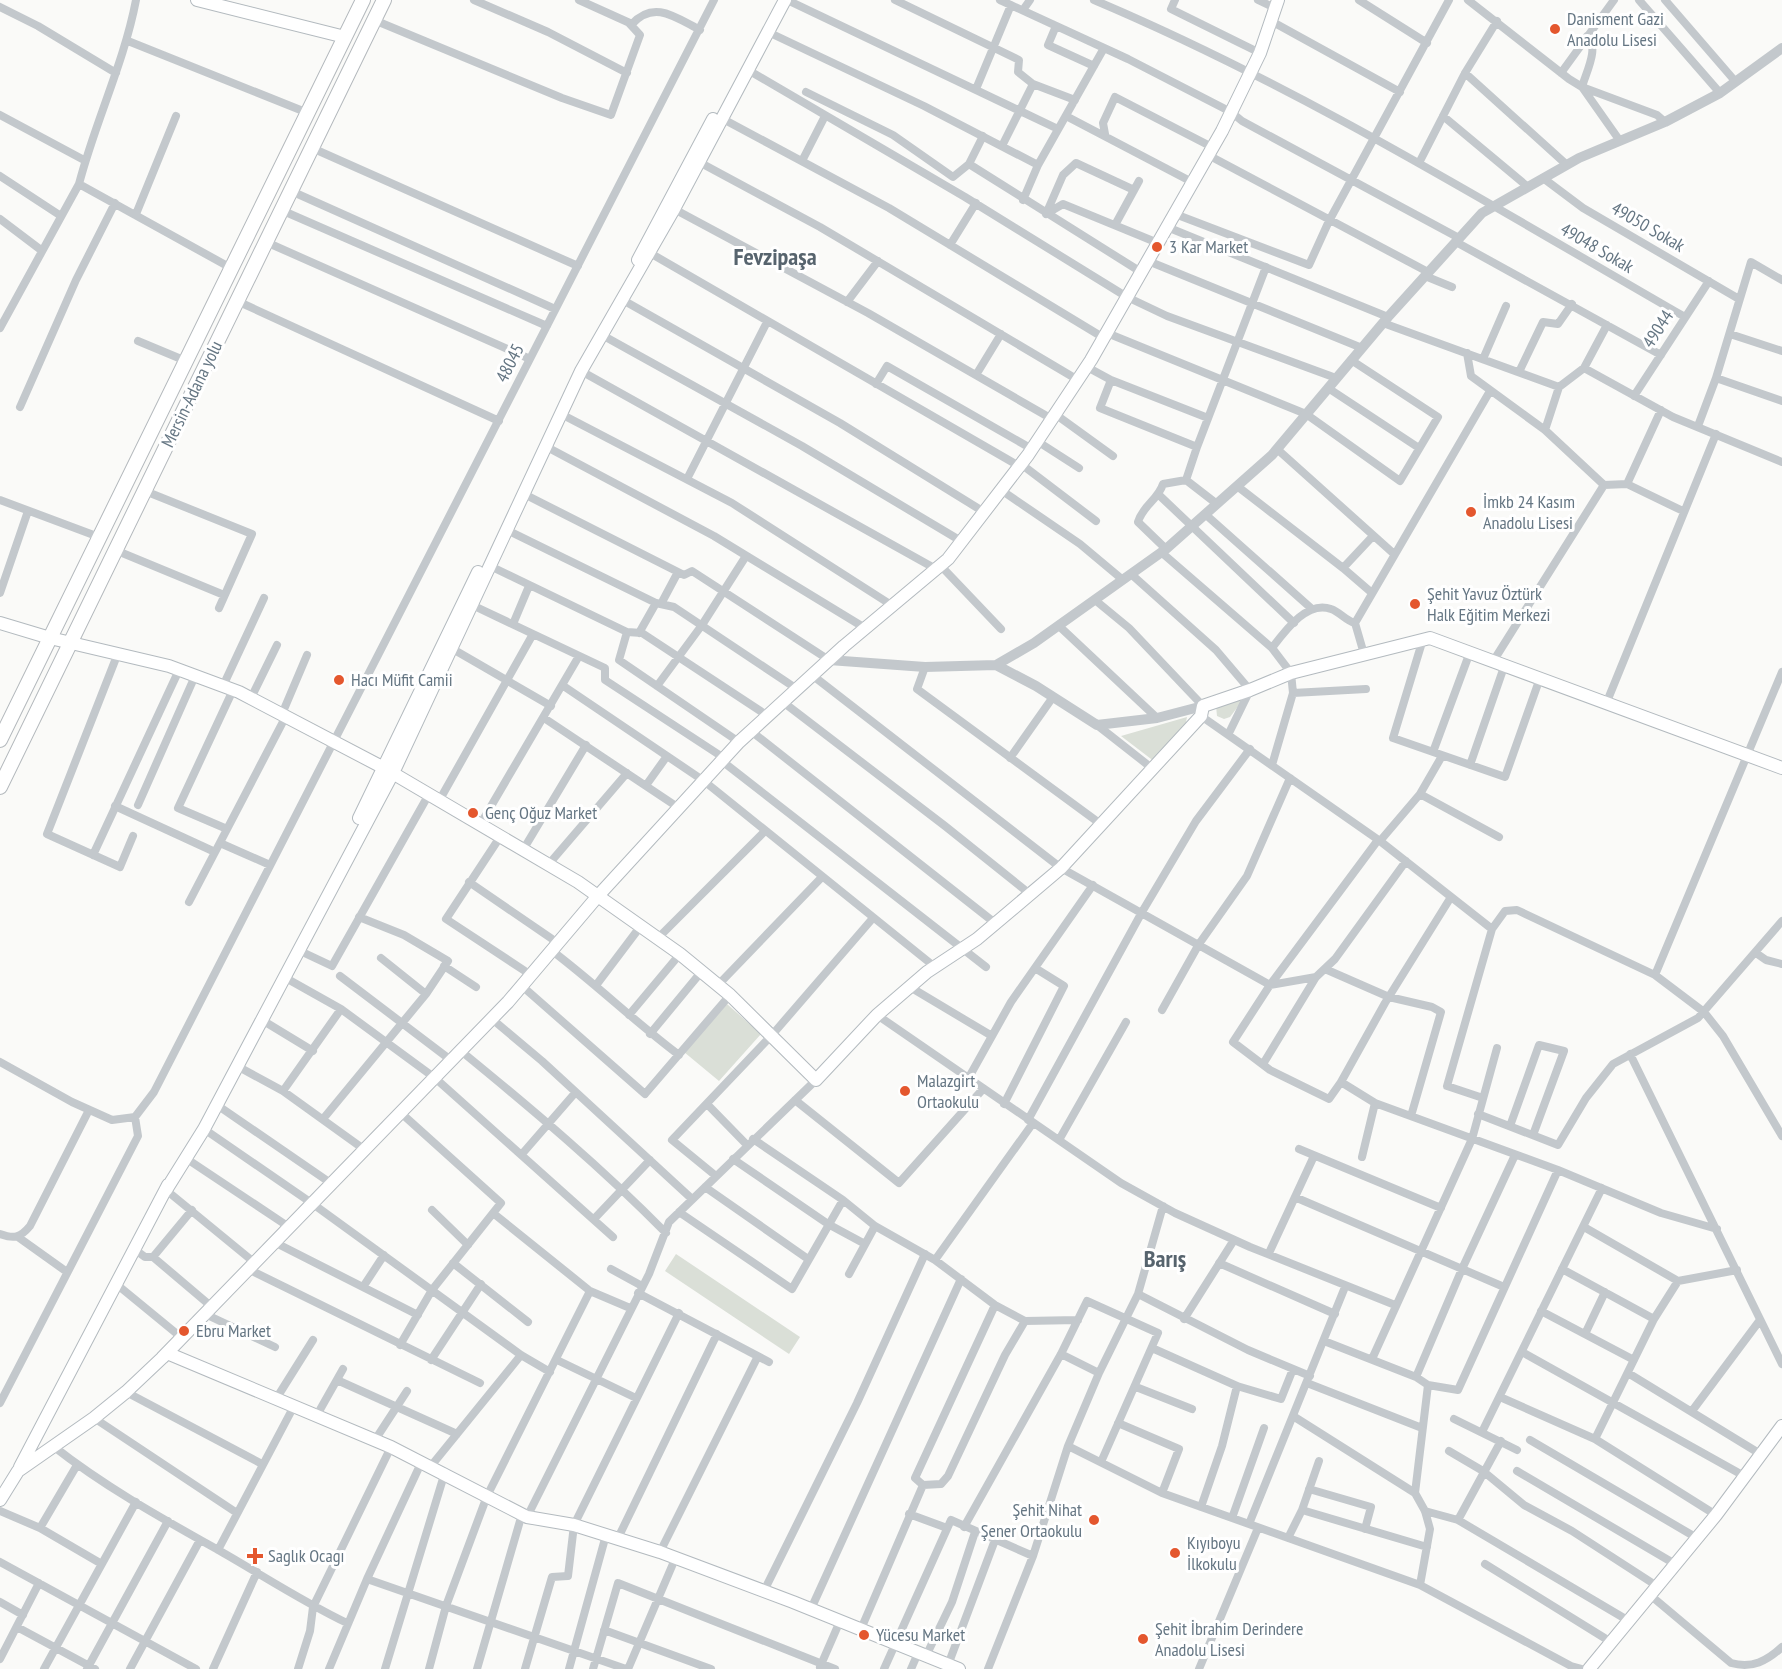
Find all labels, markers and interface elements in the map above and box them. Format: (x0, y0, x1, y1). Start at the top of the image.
place label: Danisment Gazi Anadolu Lisesi (1567, 7, 1664, 51)
marker: Danisment Gazi Anadolu Lisesi (1548, 22, 1562, 36)
street label: 49050 Sokak (1607, 196, 1689, 257)
street label: 49048 Sokak (1556, 217, 1638, 278)
place label: 3 Kar Market (1169, 235, 1248, 258)
marker: 3 Kar Market (1150, 240, 1164, 254)
district label: Fevzipaşa (733, 241, 817, 272)
street label: 49044 (1637, 305, 1678, 352)
street label: Mersin-Adana yolu (156, 337, 227, 451)
street label: 48045 (490, 340, 529, 386)
place label: İmkb 24 Kasım Anadolu Lisesi (1483, 490, 1575, 534)
marker: İmkb 24 Kasım Anadolu Lisesi (1464, 505, 1478, 519)
place label: Şehit Yavuz Öztürk Halk Eğitim Merkezi (1427, 582, 1551, 626)
marker: Şehit Yavuz Öztürk Halk Eğitim Merkezi (1408, 597, 1422, 611)
place label: Hacı Müfit Camii (351, 668, 453, 691)
marker: Hacı Müfit Camii (332, 673, 346, 687)
place label: Genç Oğuz Market (485, 801, 597, 824)
marker: Genç Oğuz Market (466, 806, 480, 820)
place label: Malazgirt Ortaokulu (917, 1069, 979, 1113)
marker: Malazgirt Ortaokulu (898, 1084, 912, 1098)
district label: Barış (1144, 1243, 1186, 1274)
place label: Ebru Market (196, 1319, 271, 1342)
marker: Ebru Market (177, 1324, 191, 1338)
place label: Şehit Nihat Şener Ortaokulu (981, 1498, 1082, 1542)
marker: Şehit Nihat Şener Ortaokulu (1087, 1513, 1101, 1527)
place label: Kıyıboyu İlkokulu (1187, 1531, 1240, 1575)
place label: Saglık Ocagı (268, 1544, 344, 1567)
marker: Kıyıboyu İlkokulu (1168, 1546, 1182, 1560)
marker: Saglık Ocagı (246, 1547, 264, 1565)
place label: Şehit İbrahim Derindere Anadolu Lisesi (1155, 1617, 1303, 1661)
place label: Yücesu Market (876, 1623, 965, 1646)
marker: Yücesu Market (857, 1628, 871, 1642)
marker: Şehit İbrahim Derindere Anadolu Lisesi (1136, 1632, 1150, 1646)

